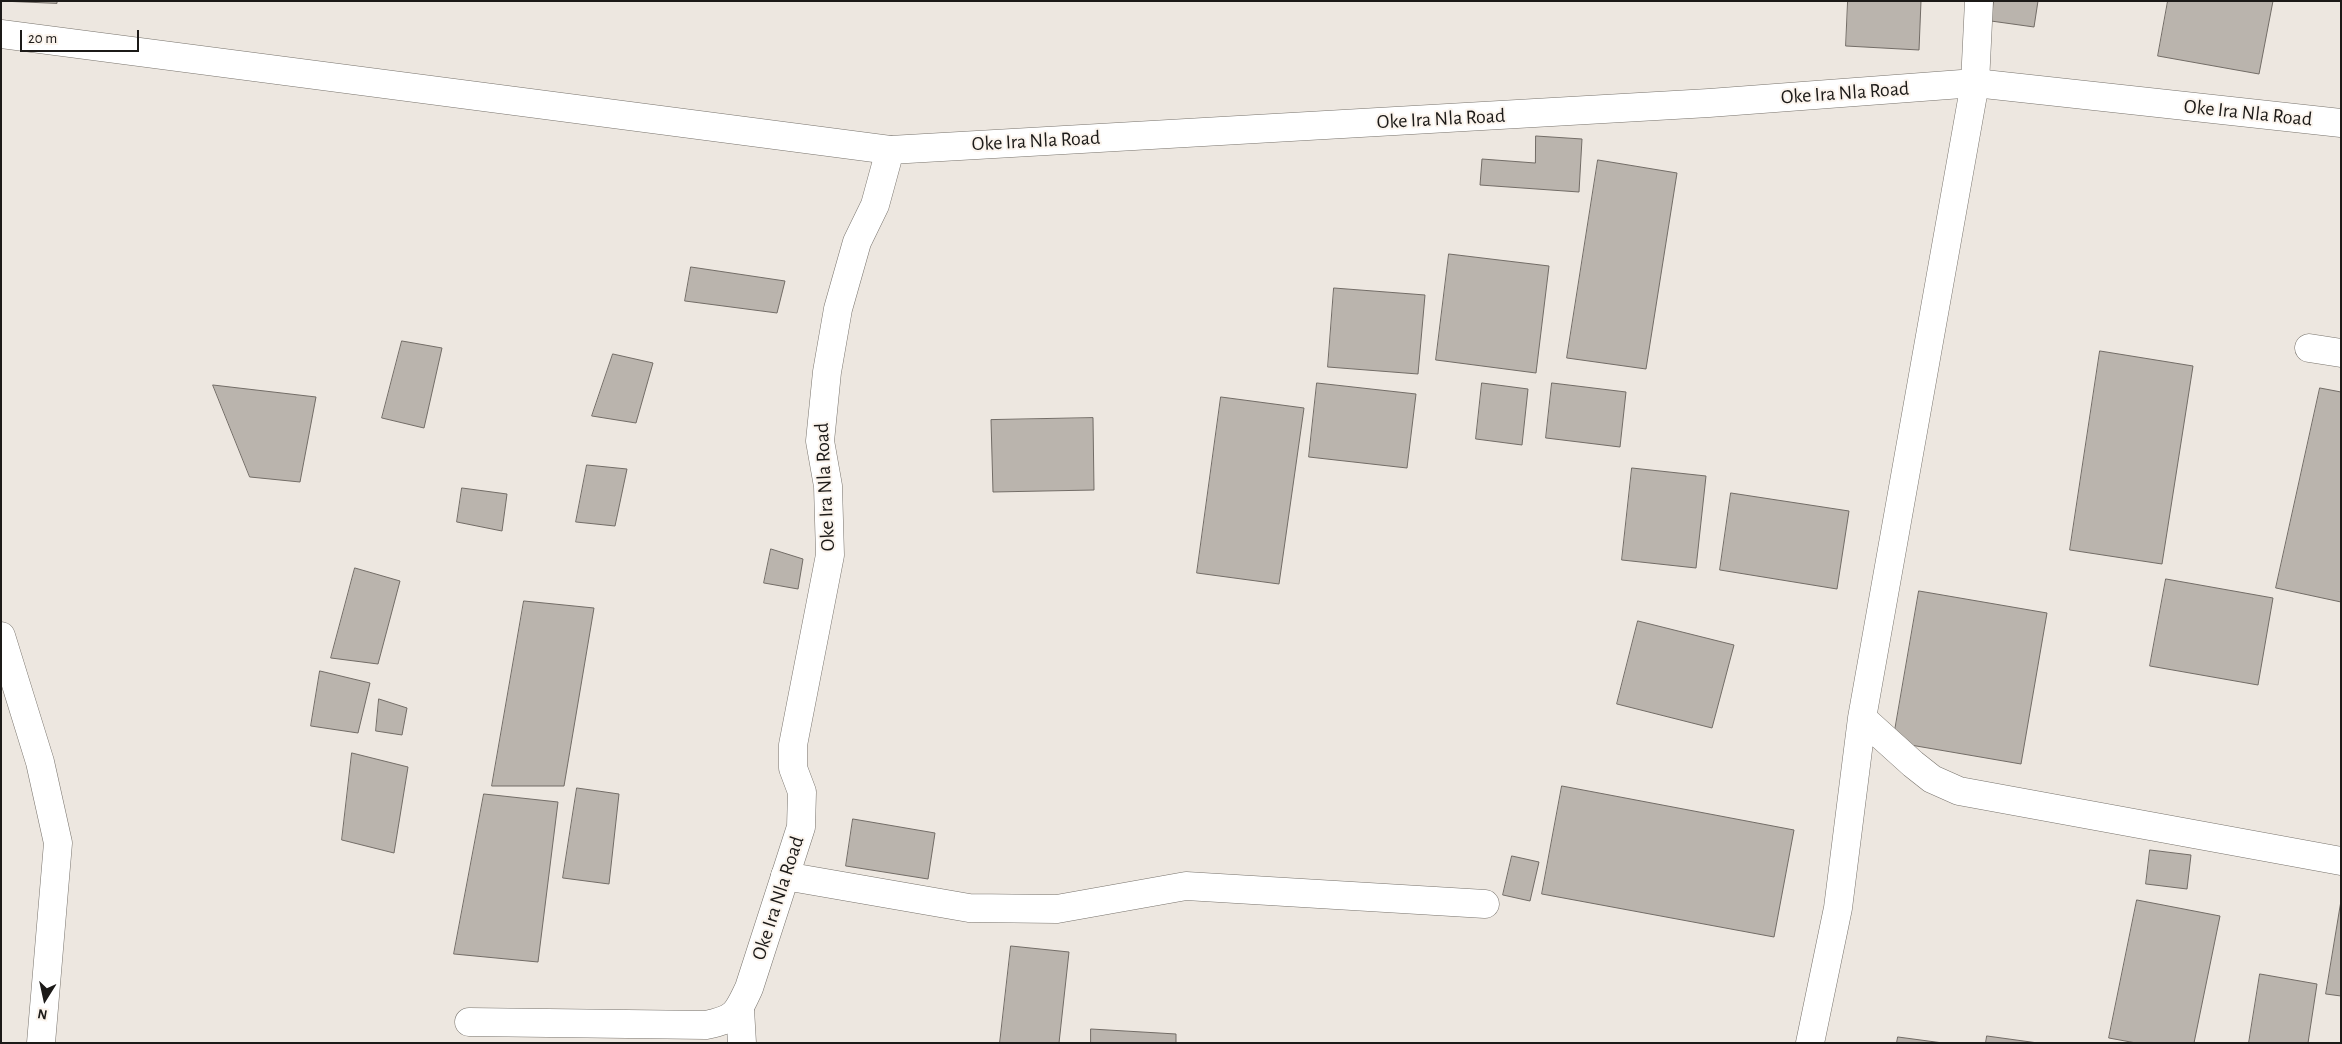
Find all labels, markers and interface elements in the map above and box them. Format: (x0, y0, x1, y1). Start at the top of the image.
scale bar (22, 20, 141, 52)
text: 20 m (28, 31, 57, 46)
street label: Oke Ira Nla Road (1780, 77, 1910, 109)
street label: Oke Ira Nla Road (2183, 94, 2313, 132)
street label: Oke Ira Nla Road (1376, 104, 1506, 134)
street label: Oke Ira Nla Road (971, 126, 1101, 156)
street label: Oke Ira Nla Road (810, 422, 840, 552)
street label: Oke Ira Nla Road (747, 833, 809, 963)
north arrow (20, 974, 70, 1024)
text: N (36, 1006, 48, 1022)

